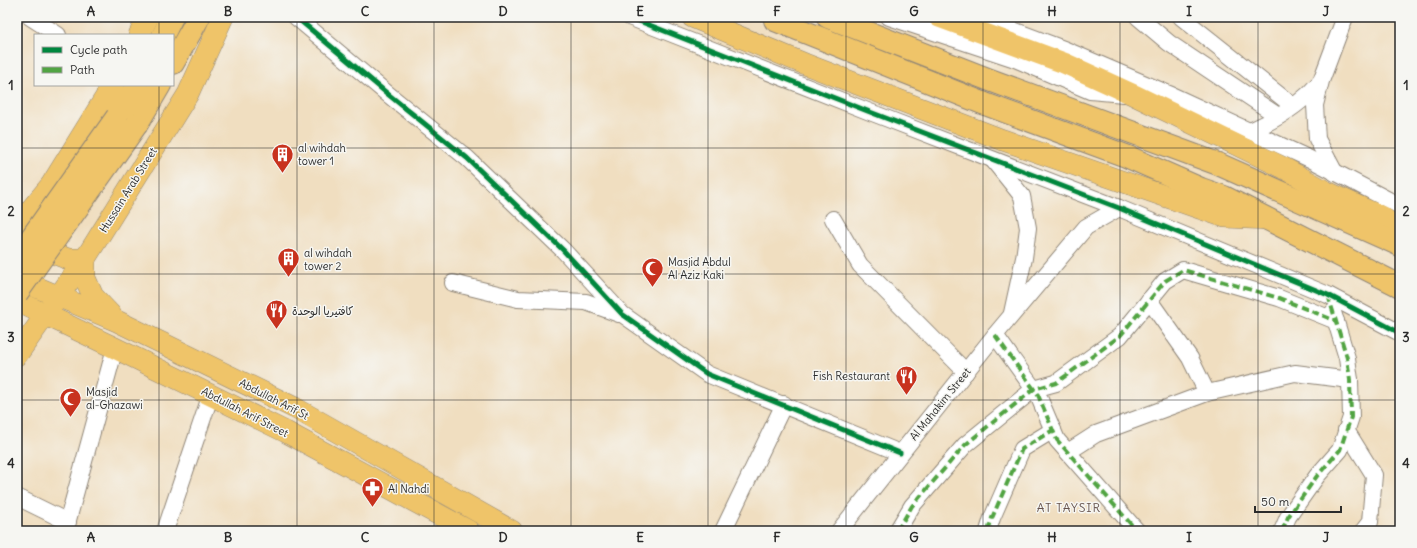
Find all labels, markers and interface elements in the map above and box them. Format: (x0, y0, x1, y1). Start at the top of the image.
text: A (87, 3, 96, 20)
text: B (224, 3, 233, 20)
text: C (361, 3, 370, 20)
text: D (498, 3, 508, 20)
text: E (636, 3, 644, 20)
text: F (773, 3, 781, 20)
text: G (909, 3, 919, 20)
text: H (1047, 3, 1057, 20)
text: I (1186, 3, 1192, 20)
text: J (1323, 3, 1330, 20)
legend (34, 34, 174, 86)
text: Cycle path (70, 42, 127, 57)
text: Path (70, 62, 95, 77)
text: 1 (8, 77, 14, 94)
text: 1 (1403, 77, 1409, 94)
building icon: al wihdah tower 1 (269, 141, 295, 174)
place label: al wihdah tower 1 (298, 141, 346, 168)
street label: Hussain Arab Street (96, 145, 160, 235)
text: 2 (7, 203, 15, 220)
text: 2 (1402, 203, 1410, 220)
building icon: al wihdah tower 2 (275, 246, 301, 279)
place label: al wihdah tower 2 (304, 246, 352, 273)
mosque icon: Masjid Abdul Al Aziz Kaki (640, 255, 666, 288)
place label: Masjid Abdul Al Aziz Kaki (668, 255, 731, 282)
restaurant icon: كافتيريا الوحدة (263, 298, 289, 331)
place label: كافتيريا الوحدة (292, 304, 354, 319)
text: 3 (7, 329, 15, 346)
text: 3 (1402, 329, 1410, 346)
restaurant icon: Fish Restaurant (893, 363, 919, 396)
street label: Al Mahakim Street (906, 365, 974, 443)
place label: Fish Restaurant (813, 369, 890, 383)
street label: Abdullah Arif St (237, 375, 311, 423)
street label: Abdullah Arif Street (199, 384, 291, 440)
mosque icon: Masjid al-Ghazawi (57, 385, 83, 418)
place label: Masjid al-Ghazawi (86, 385, 143, 412)
text: 4 (7, 455, 15, 472)
text: 4 (1402, 455, 1410, 472)
pharmacy icon: Al Nahdi (360, 476, 386, 509)
place label: Al Nahdi (388, 482, 429, 496)
scale bar (1255, 488, 1341, 514)
text: 50 m (1261, 494, 1290, 509)
district label: AT TAYSIR (1037, 500, 1101, 515)
text: A (87, 529, 96, 546)
text: B (224, 529, 233, 546)
text: C (361, 529, 370, 546)
text: D (498, 529, 508, 546)
text: E (636, 529, 644, 546)
text: F (773, 529, 781, 546)
text: G (909, 529, 919, 546)
text: H (1047, 529, 1057, 546)
text: I (1186, 529, 1192, 546)
text: J (1323, 529, 1330, 546)

